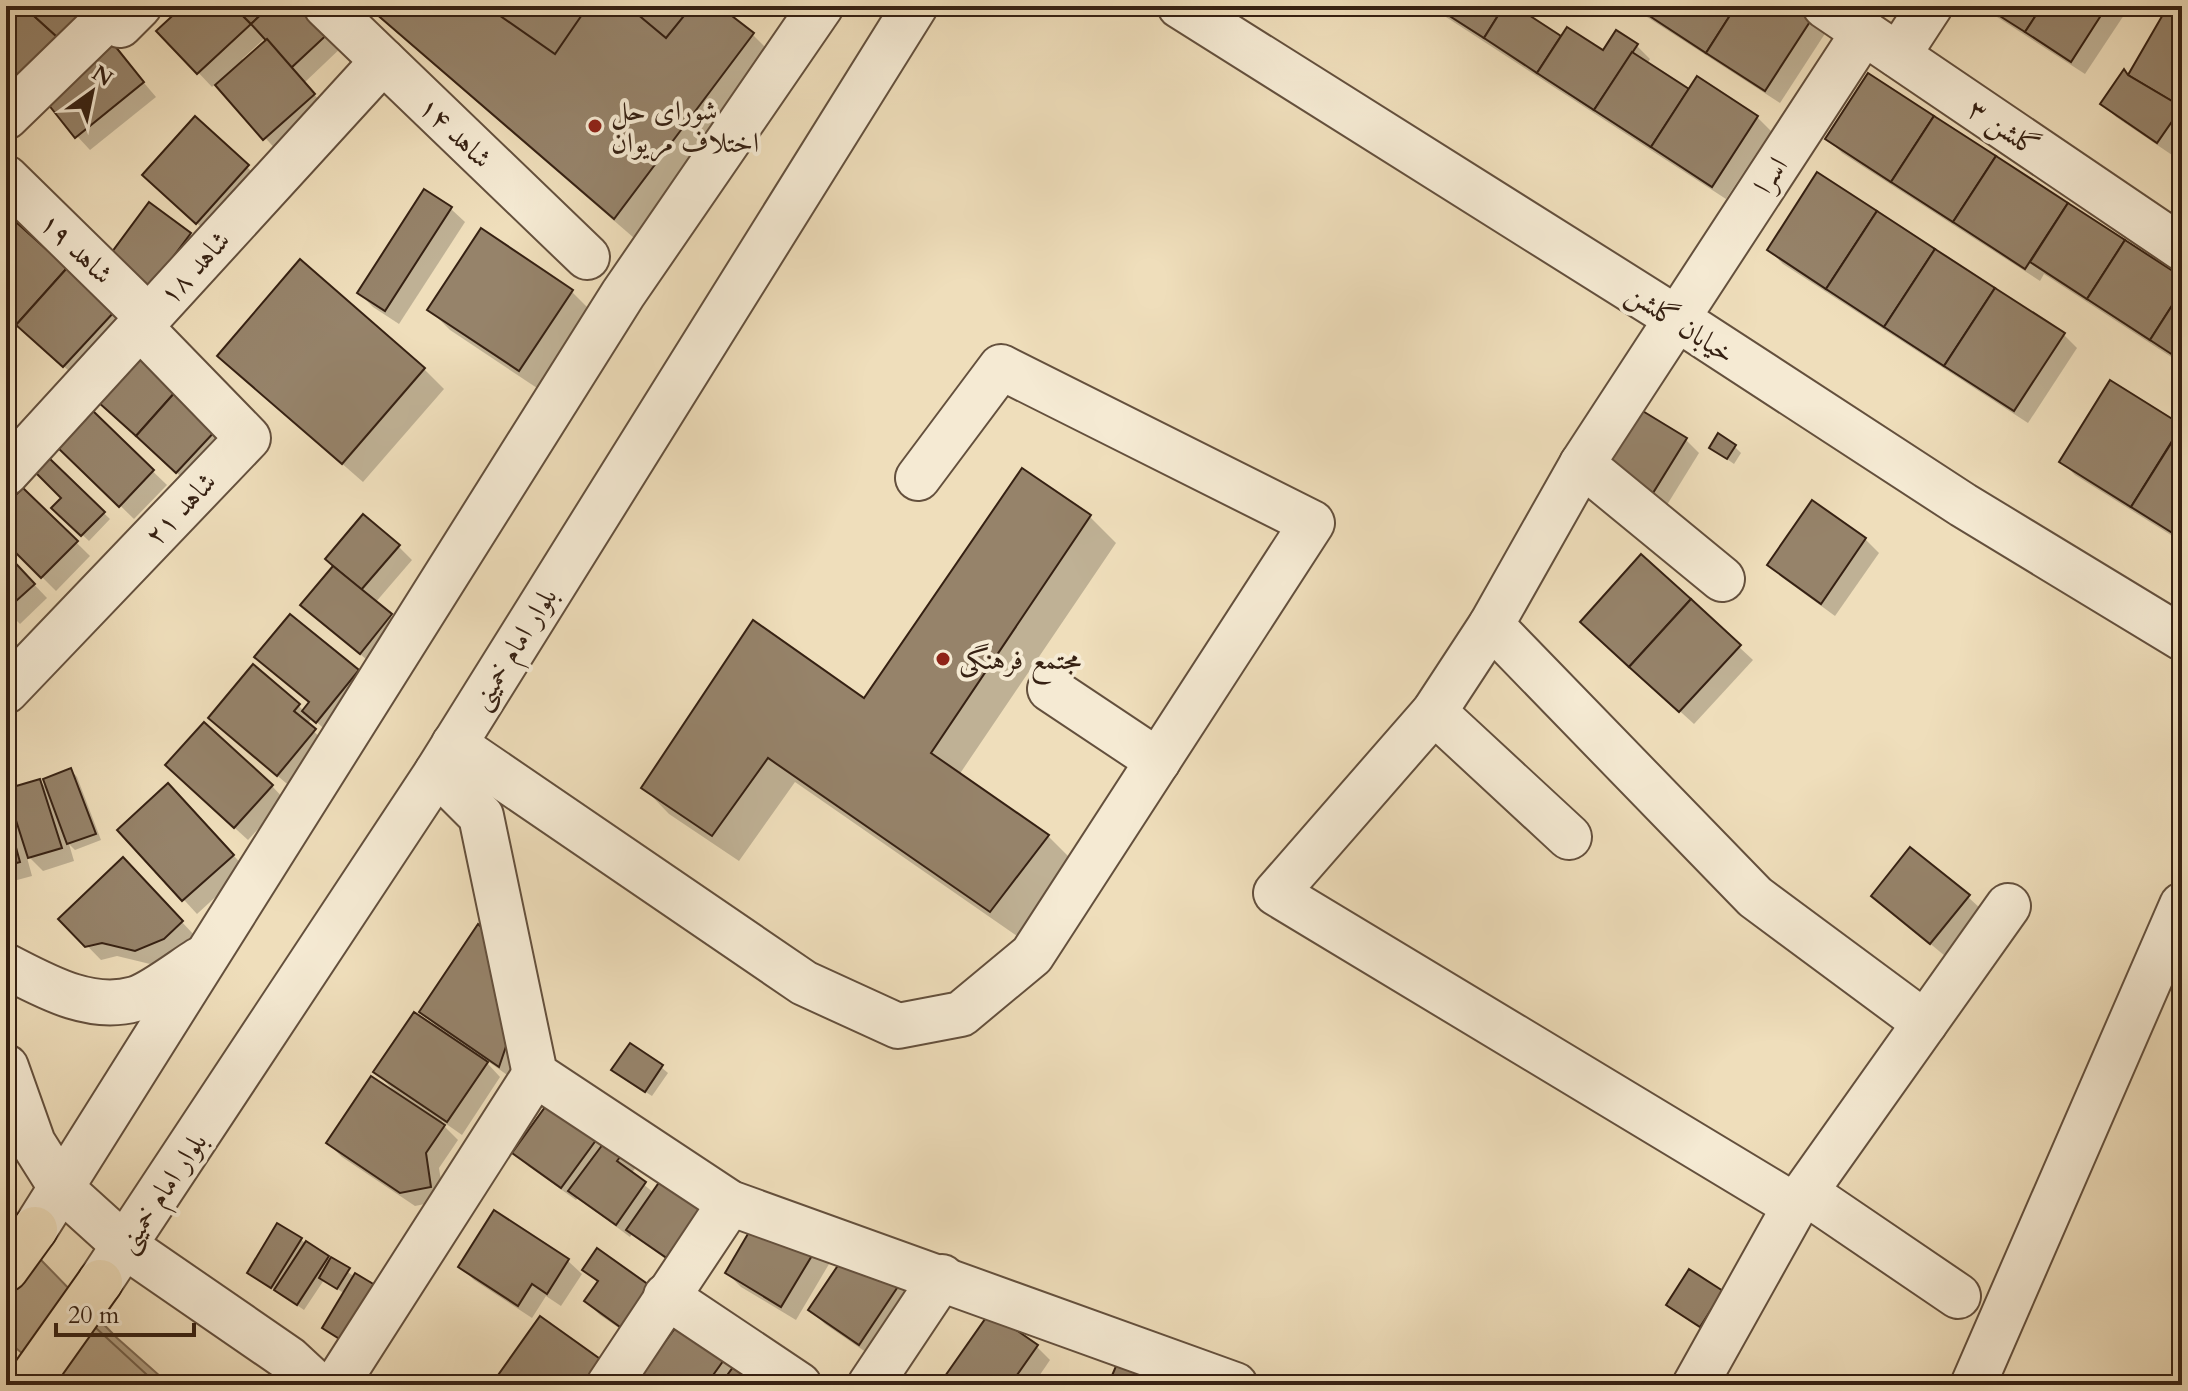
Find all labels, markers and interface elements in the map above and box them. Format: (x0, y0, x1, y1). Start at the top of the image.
north arrow (52, 52, 132, 132)
text: N (86, 58, 119, 94)
street label: شاهد ۱۴ (410, 88, 500, 177)
street label: گلشن ۳ (1960, 90, 2047, 166)
place label: شورای حل اختلاف مریوان (611, 92, 759, 162)
marker: شورای حل اختلاف مریوان (586, 117, 604, 135)
street label: اسرا (1745, 150, 1797, 202)
street label: شاهد ۱۹ (31, 204, 121, 293)
street label: شاهد ۱۸ (151, 222, 239, 313)
street label: خیابان گلشن (1619, 275, 1742, 373)
street label: شاهد ۲۱ (136, 464, 225, 554)
street label: بلوار امام خمینی (461, 580, 571, 719)
place label: مجتمع فرهنگی (959, 641, 1081, 685)
marker: مجتمع فرهنگی (934, 650, 952, 668)
street label: بلوار امام خمینی (108, 1125, 220, 1263)
scale bar (56, 1287, 194, 1337)
text: 20 m (68, 1299, 120, 1332)

